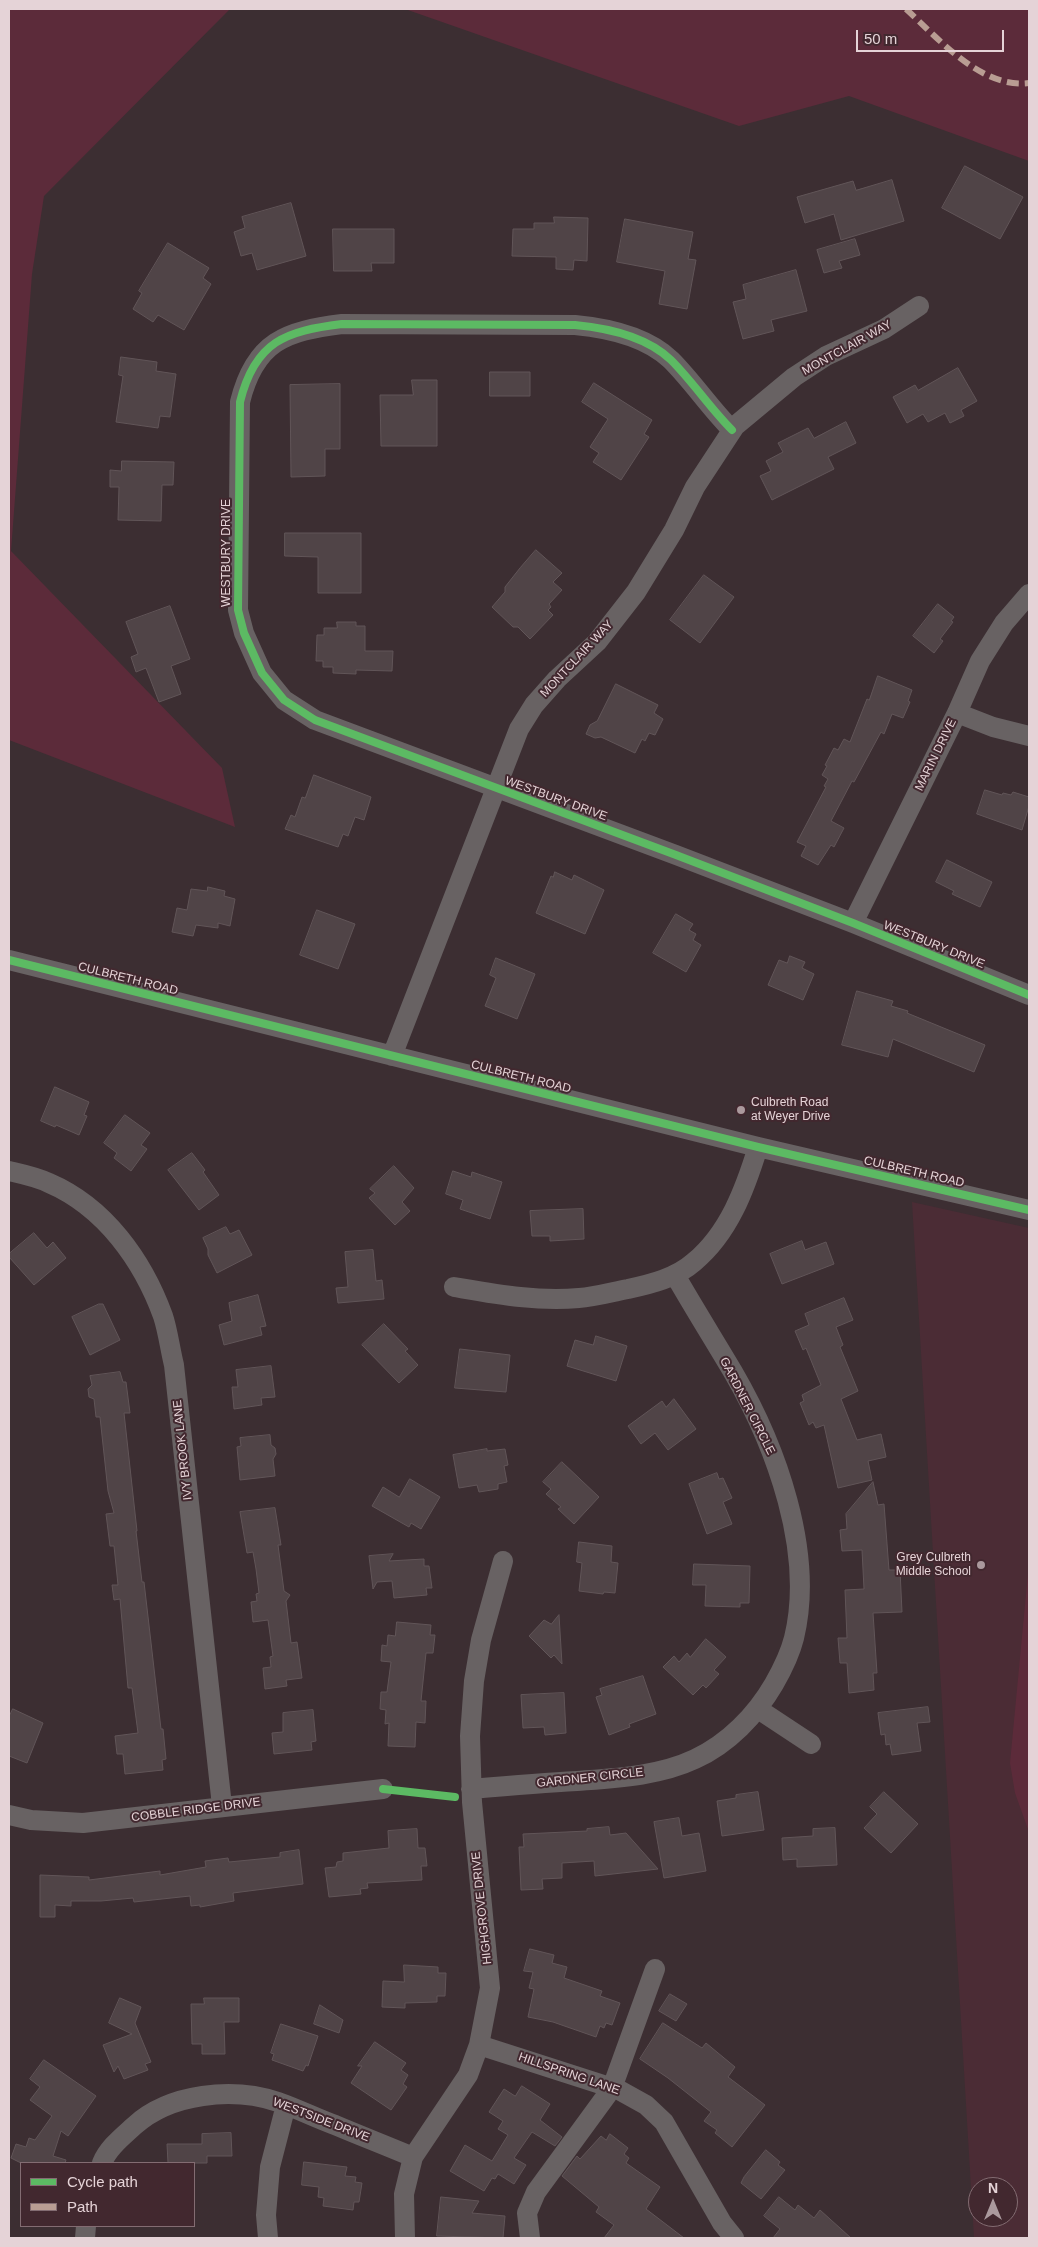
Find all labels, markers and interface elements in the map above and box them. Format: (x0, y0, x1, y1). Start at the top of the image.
scale bar (858, 20, 1006, 52)
text: 50 m (864, 30, 897, 47)
street label: MONTCLAIR WAY (800, 317, 894, 379)
street label: WESTBURY DRIVE (220, 499, 234, 607)
street label: MONTCLAIR WAY (538, 618, 616, 700)
street label: MARIN DRIVE (912, 716, 960, 794)
street label: WESTBURY DRIVE (503, 774, 609, 824)
street label: WESTBURY DRIVE (881, 918, 987, 972)
street label: CULBRETH ROAD (76, 960, 180, 998)
street label: CULBRETH ROAD (469, 1058, 573, 1096)
place label: Culbreth Road at Weyer Drive (751, 1096, 830, 1124)
marker: Culbreth Road at Weyer Drive (735, 1104, 747, 1116)
street label: CULBRETH ROAD (862, 1153, 966, 1191)
street label: GARDNER CIRCLE (716, 1355, 778, 1457)
street label: IVY BROOK LANE (171, 1399, 195, 1501)
place label: Grey Culbreth Middle School (896, 1551, 971, 1579)
marker: Grey Culbreth Middle School (975, 1559, 987, 1571)
street label: GARDNER CIRCLE (536, 1765, 644, 1791)
street label: COBBLE RIDGE DRIVE (131, 1795, 261, 1825)
street label: HIGHGROVE DRIVE (469, 1851, 495, 1965)
street label: HILLSPRING LANE (517, 2050, 621, 2098)
street label: WESTSIDE DRIVE (270, 2095, 372, 2145)
legend (20, 2162, 195, 2227)
text: Cycle path (67, 2173, 138, 2190)
north arrow (968, 2177, 1018, 2227)
text: N (988, 2180, 998, 2196)
text: Path (67, 2198, 98, 2215)

